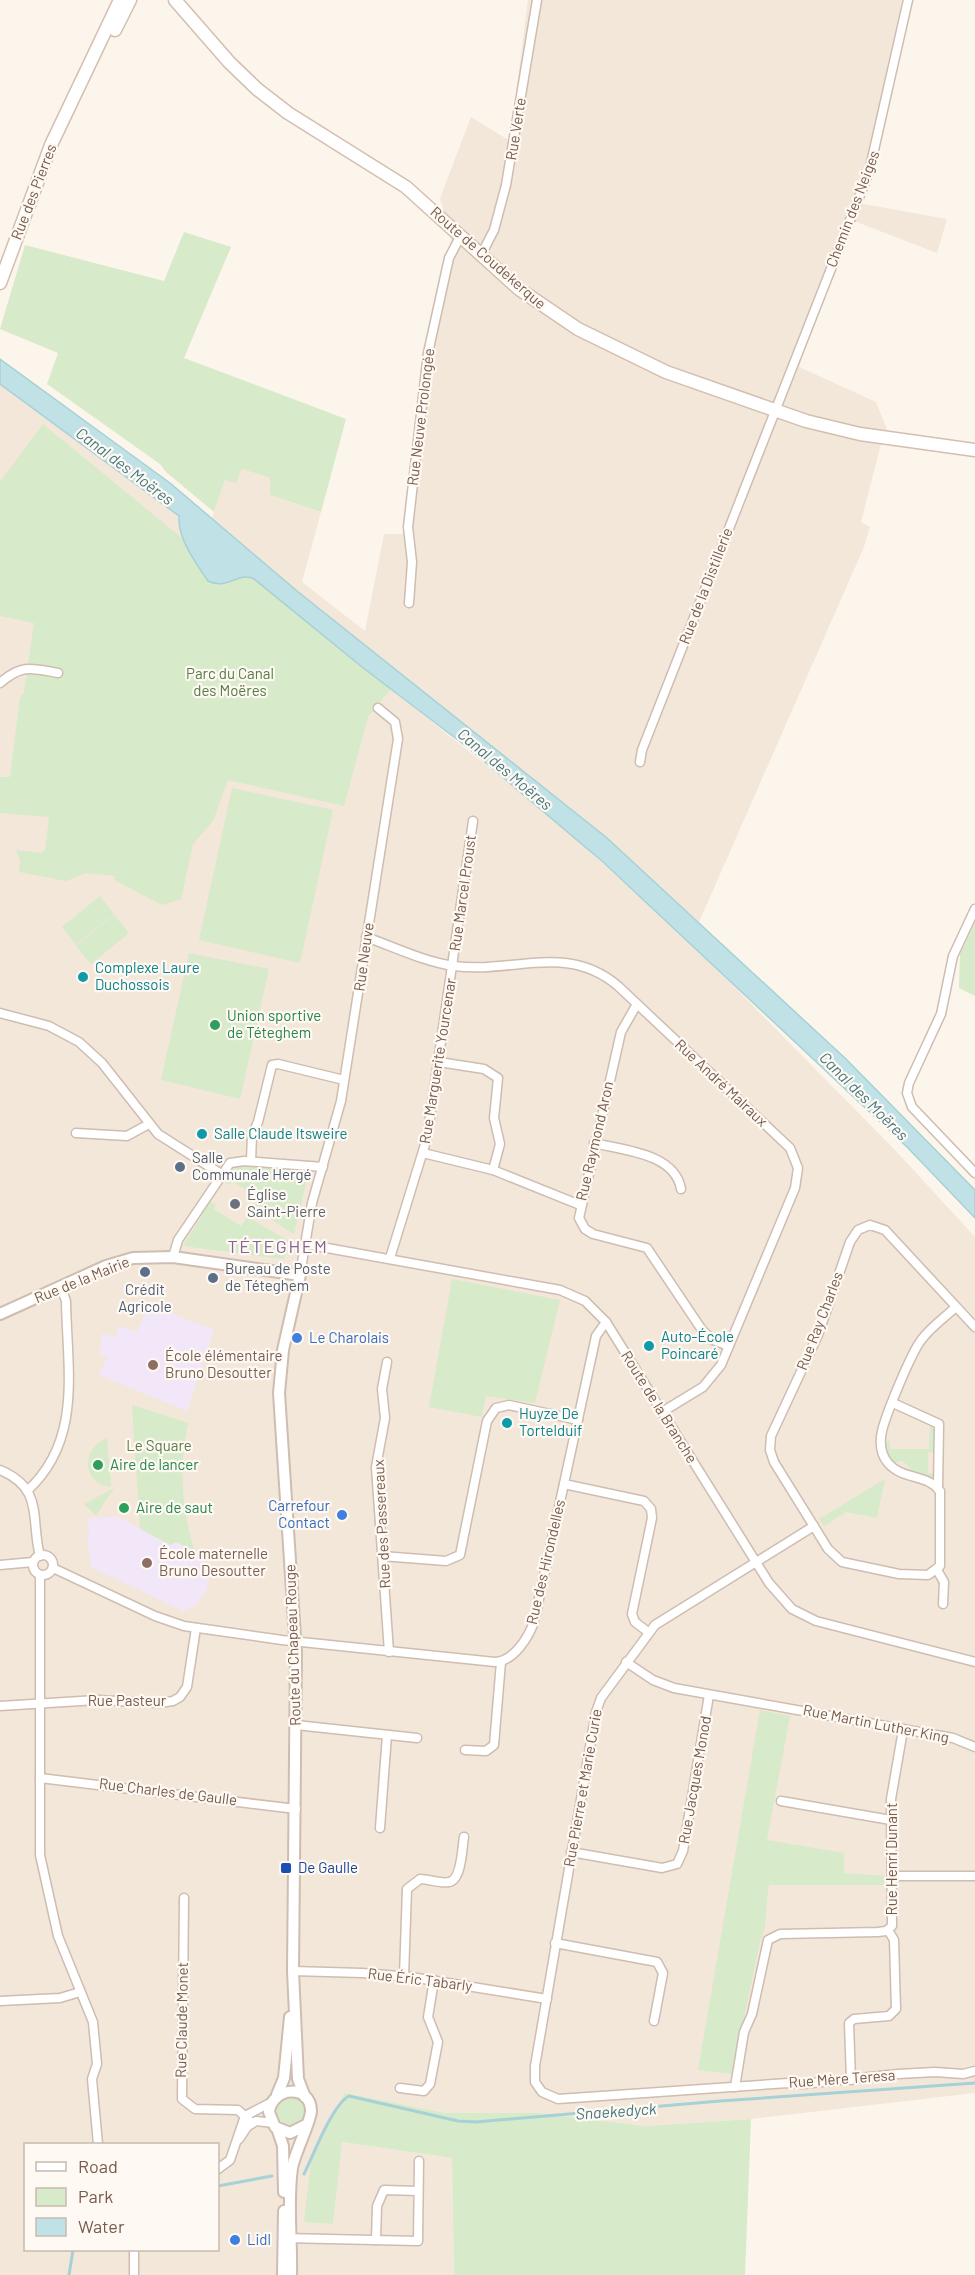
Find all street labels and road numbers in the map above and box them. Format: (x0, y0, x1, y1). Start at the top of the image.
street label: Rue Verte (501, 96, 529, 161)
street label: Rue des Pierres (7, 141, 60, 242)
street label: Chemin des Neiges (821, 148, 883, 270)
street label: Route de Coudekerque (427, 202, 550, 312)
street label: Rue Neuve Prolongée (403, 347, 437, 487)
street label: Rue de la Distillerie (675, 525, 736, 646)
street label: Rue Marcel Proust (445, 834, 479, 952)
street label: Rue Neuve (349, 921, 377, 992)
street label: Rue Marguerite Yourcenar (415, 976, 459, 1145)
street label: Rue André Malraux (672, 1035, 772, 1130)
street label: Rue Raymond Aron (572, 1079, 617, 1202)
street label: Rue de la Mairie (31, 1252, 132, 1306)
street label: Rue Ray Charles (792, 1269, 846, 1372)
street label: Route de la Branche (618, 1347, 702, 1466)
street label: Rue des Passereaux (369, 1459, 393, 1589)
street label: Rue des Hirondelles (522, 1497, 568, 1626)
street label: Route du Chapeau Rouge (280, 1564, 304, 1726)
street label: Rue Pasteur (88, 1691, 167, 1709)
street label: Rue Martin Luther King (802, 1700, 951, 1746)
street label: Rue Pierre et Marie Curie (559, 1707, 605, 1868)
street label: Rue Jacques Monod (674, 1714, 714, 1845)
street label: Rue Charles de Gaulle (98, 1774, 238, 1808)
street label: Rue Henri Dunant (882, 1803, 900, 1915)
street label: Rue Claude Monet (171, 1962, 191, 2078)
street label: Rue Éric Tabarly (367, 1964, 473, 1994)
street label: Rue Mère Teresa (788, 2065, 896, 2091)

